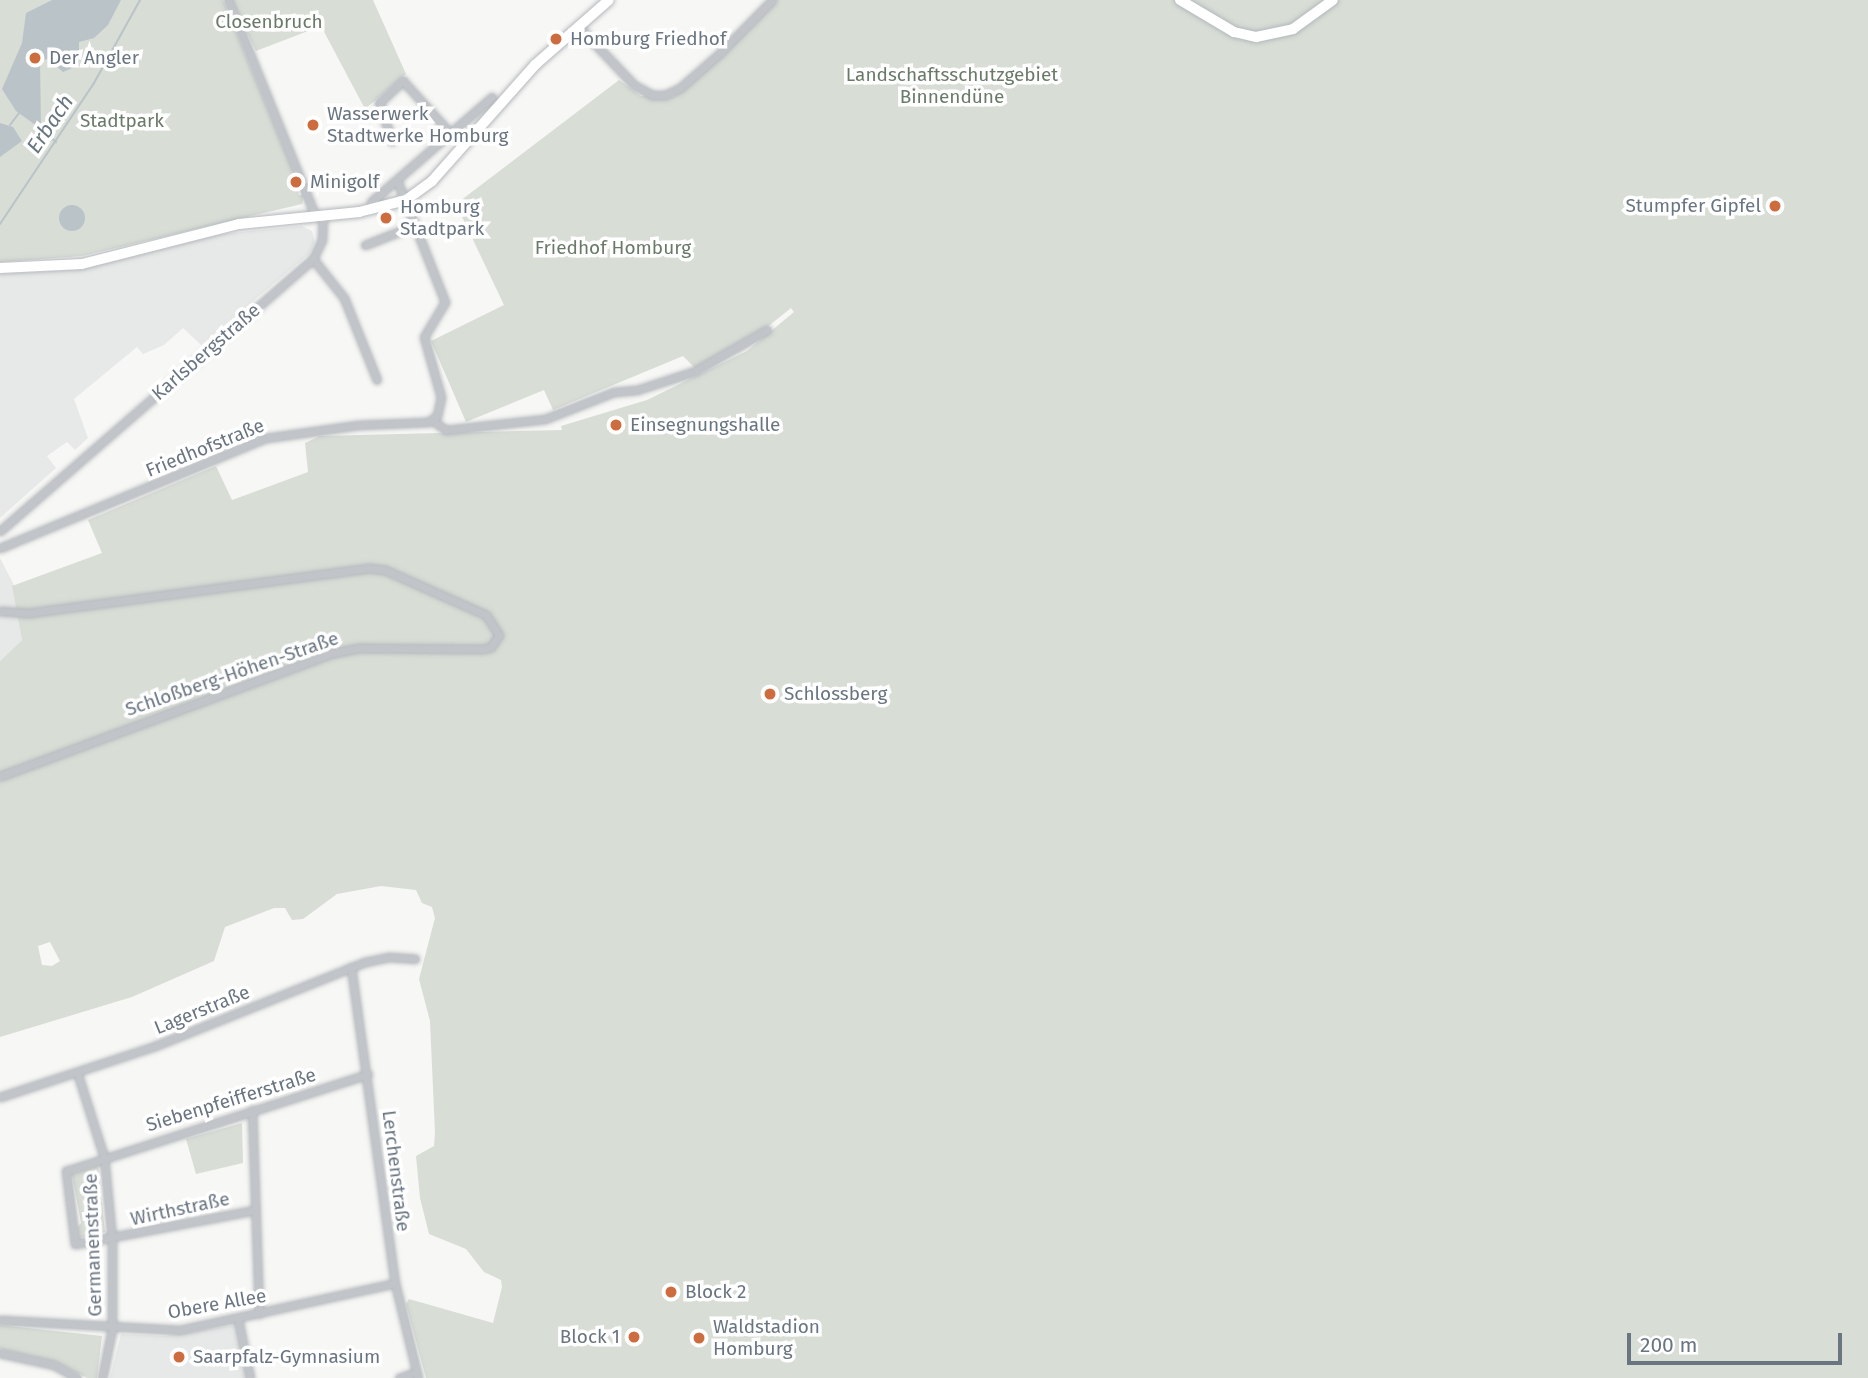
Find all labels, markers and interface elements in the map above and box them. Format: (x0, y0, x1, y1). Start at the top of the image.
park label: Closenbruch (215, 11, 323, 33)
place label: Homburg Friedhof (570, 28, 726, 50)
marker: Homburg Friedhof (548, 31, 564, 47)
place label: Der Angler (49, 47, 139, 69)
marker: Der Angler (27, 50, 43, 66)
park label: Landschaftsschutzgebiet Binnendüne (846, 64, 1058, 108)
water label: Erbach (21, 90, 79, 158)
place label: Wasserwerk Stadtwerke Homburg (327, 103, 508, 147)
park label: Stadtpark (80, 110, 164, 132)
marker: Wasserwerk Stadtwerke Homburg (305, 117, 321, 133)
place label: Minigolf (310, 171, 379, 193)
marker: Minigolf (288, 174, 304, 190)
place label: Stumpfer Gipfel (1626, 195, 1761, 217)
place label: Homburg Stadtpark (400, 196, 484, 240)
marker: Stumpfer Gipfel (1767, 198, 1783, 214)
marker: Homburg Stadtpark (378, 210, 394, 226)
park label: Friedhof Homburg (535, 237, 691, 259)
street label: Karlsbergstraße (147, 299, 265, 405)
street label: Friedhofstraße (142, 414, 268, 482)
place label: Einsegnungshalle (630, 414, 780, 436)
marker: Einsegnungshalle (608, 417, 624, 433)
street label: Schloßberg-Höhen-Straße (122, 627, 342, 721)
place label: Schlossberg (784, 683, 887, 705)
marker: Schlossberg (762, 686, 778, 702)
street label: Lagerstraße (151, 981, 253, 1039)
street label: Siebenpfeifferstraße (143, 1063, 319, 1137)
street label: Lerchenstraße (377, 1109, 415, 1233)
street label: Germanenstraße (79, 1173, 107, 1317)
street label: Wirthstraße (128, 1187, 232, 1231)
place label: Block 2 (685, 1281, 746, 1303)
street label: Obere Allee (166, 1284, 268, 1324)
marker: Block 2 (663, 1284, 679, 1300)
place label: Waldstadion Homburg (713, 1316, 820, 1360)
scale bar (1630, 1318, 1845, 1362)
place label: Block 1 (560, 1326, 620, 1348)
marker: Block 1 (626, 1329, 642, 1345)
marker: Waldstadion Homburg (691, 1330, 707, 1346)
text: 200 m (1640, 1332, 1697, 1358)
place label: Saarpfalz-Gymnasium (193, 1346, 380, 1368)
marker: Saarpfalz-Gymnasium (171, 1349, 187, 1365)

